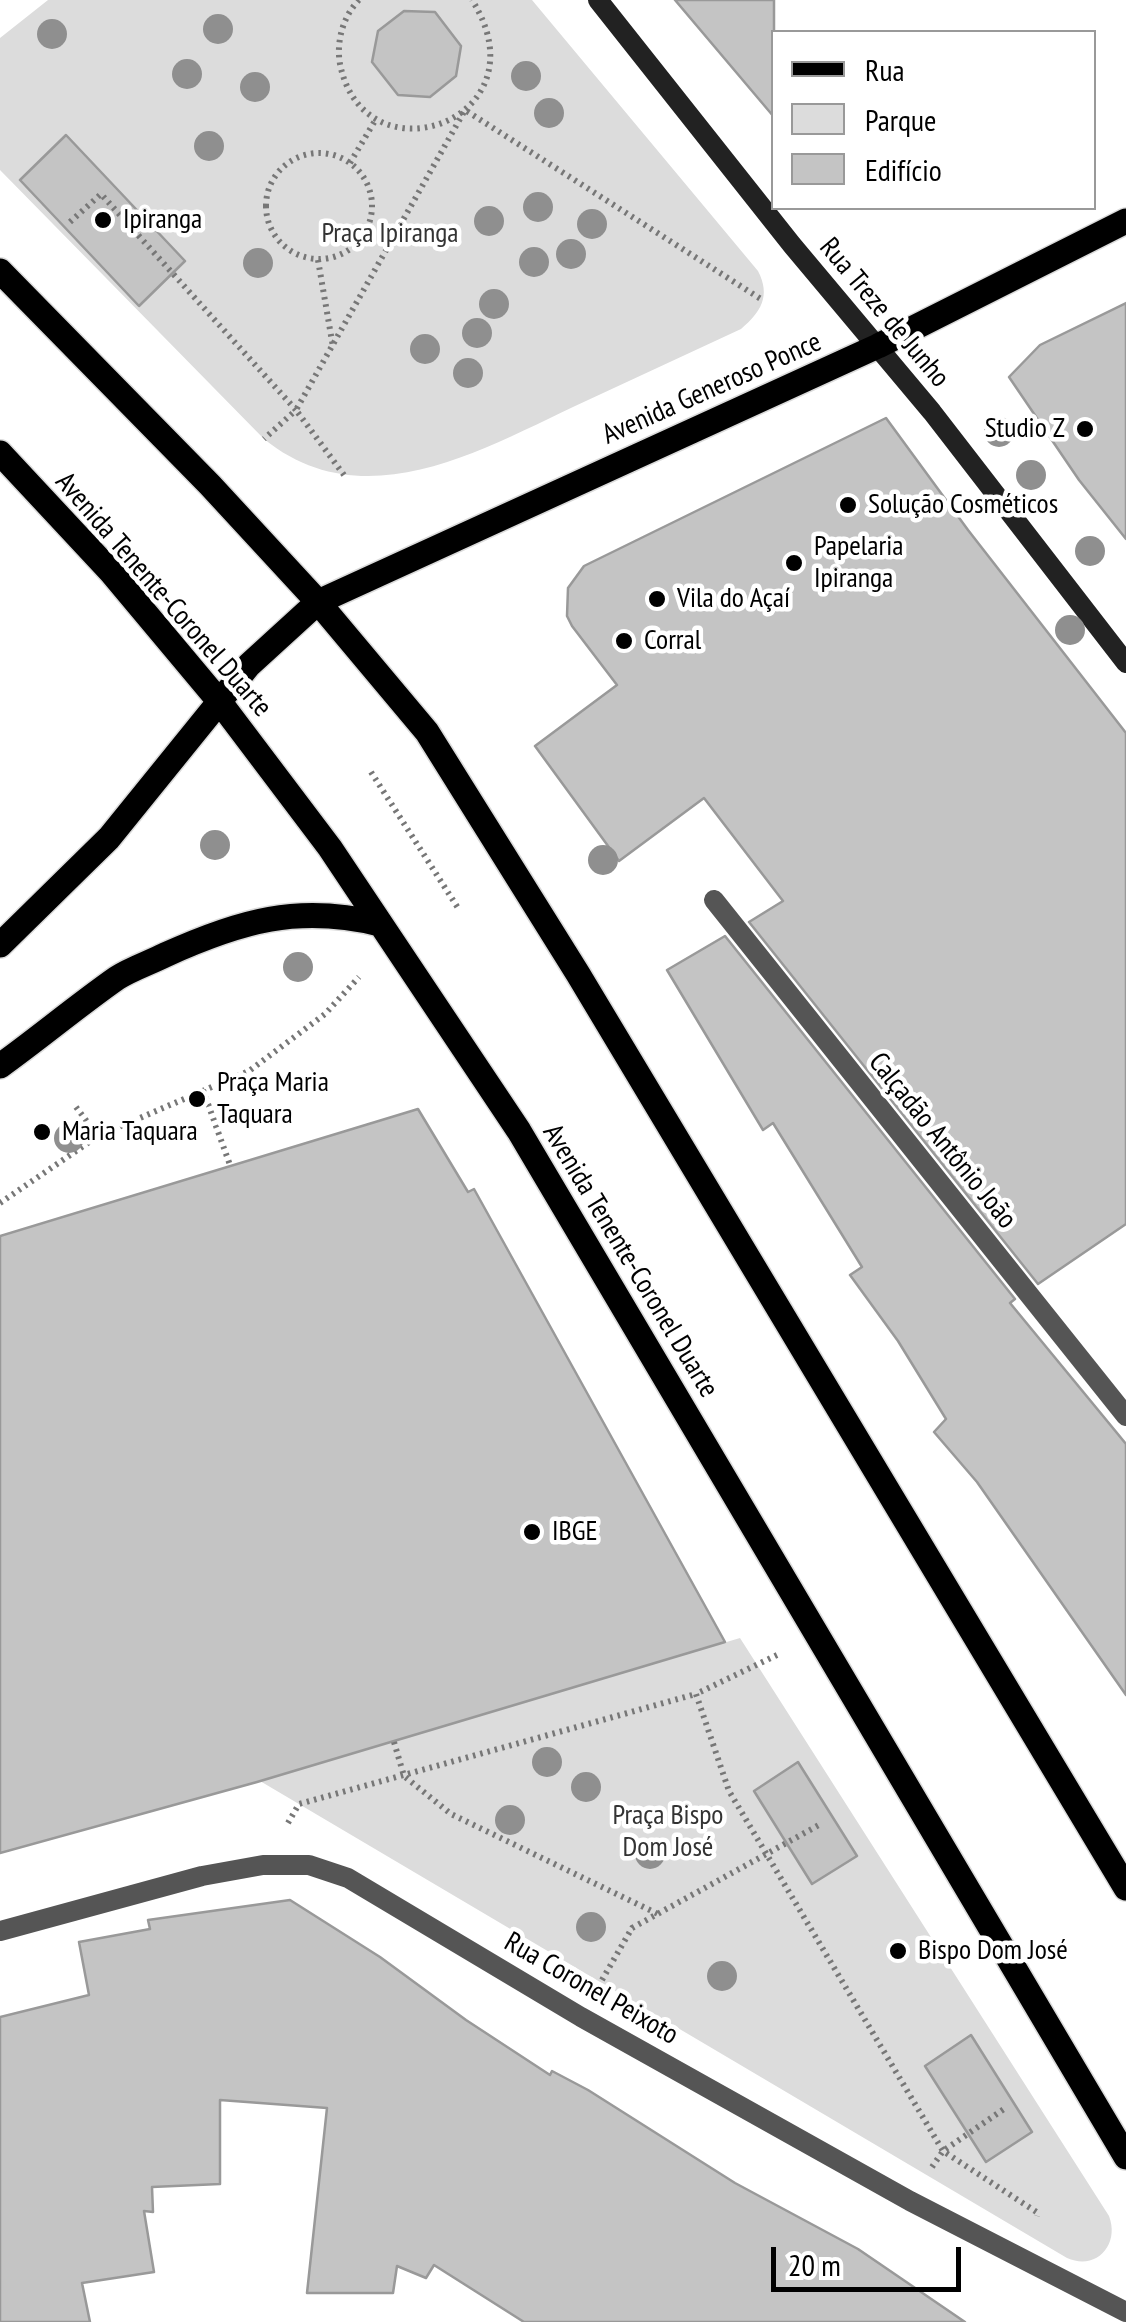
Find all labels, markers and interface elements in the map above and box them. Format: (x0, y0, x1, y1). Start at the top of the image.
legend (771, 30, 1096, 210)
text: Rua (865, 50, 904, 89)
text: Parque (865, 100, 936, 139)
text: Edifício (865, 150, 942, 189)
place label: Ipiranga (123, 203, 202, 237)
marker: Ipiranga (92, 209, 114, 231)
park label: Praça Ipiranga (321, 217, 459, 251)
street label: Rua Treze de Junho (812, 232, 956, 394)
street label: Avenida Generoso Ponce (597, 326, 827, 452)
place label: Studio Z (985, 412, 1065, 446)
marker: Studio Z (1074, 418, 1096, 440)
street label: Avenida Tenente-Coronel Duarte (48, 466, 278, 724)
place label: Solução Cosméticos (868, 488, 1058, 522)
marker: Solução Cosméticos (837, 494, 859, 516)
place label: Papelaria Ipiranga (814, 530, 903, 596)
marker: Papelaria Ipiranga (783, 552, 805, 574)
place label: Vila do Açaí (677, 582, 790, 616)
marker: Vila do Açaí (646, 588, 668, 610)
place label: Corral (644, 624, 701, 658)
marker: Corral (613, 630, 635, 652)
street label: Calçadão Antônio João (861, 1046, 1023, 1236)
place label: Praça Maria Taquara (217, 1066, 329, 1132)
marker: Praça Maria Taquara (186, 1088, 208, 1110)
place label: Maria Taquara (62, 1115, 198, 1149)
street label: Avenida Tenente-Coronel Duarte (535, 1118, 725, 1404)
marker: Maria Taquara (31, 1121, 53, 1143)
place label: IBGE (552, 1515, 597, 1549)
marker: IBGE (521, 1521, 543, 1543)
park label: Praça Bispo Dom José (613, 1799, 723, 1865)
street label: Rua Coronel Peixoto (498, 1926, 684, 2052)
place label: Bispo Dom José (918, 1934, 1068, 1968)
marker: Bispo Dom José (887, 1940, 909, 1962)
scale bar (776, 2227, 966, 2289)
text: 20 m (788, 2245, 841, 2284)

